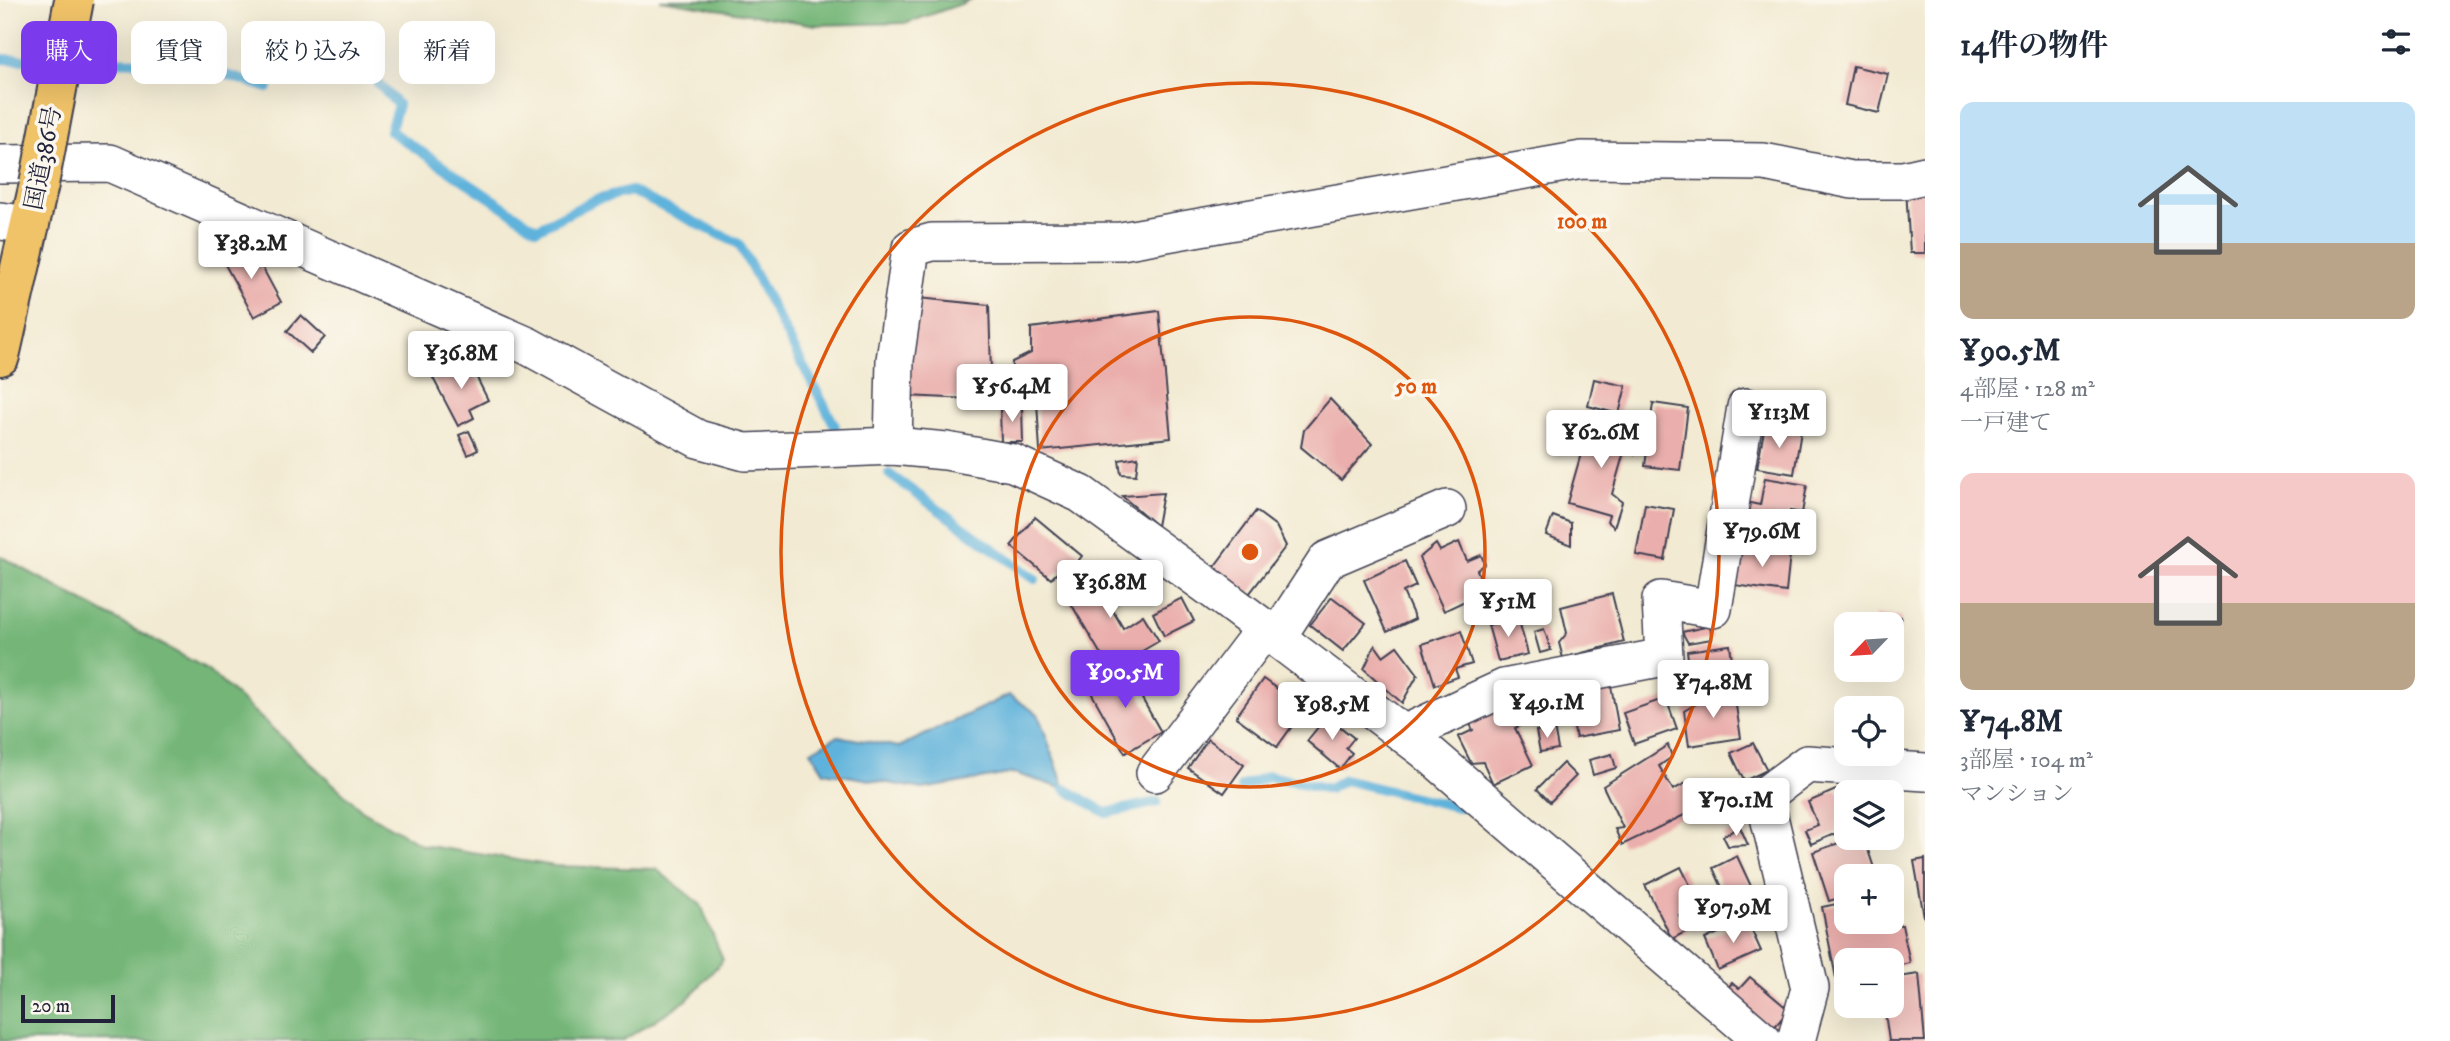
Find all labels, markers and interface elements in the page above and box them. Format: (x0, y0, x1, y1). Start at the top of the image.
chip: 購入 (21, 21, 117, 84)
chip: 賃貸 (131, 21, 227, 84)
chip: 絞り込み (241, 21, 385, 84)
chip: 新着 (399, 21, 495, 84)
icon: filters (2377, 23, 2415, 61)
text: 14件の物件 (1960, 28, 2108, 65)
street label: 国道386号 (19, 104, 69, 213)
icon: home (2125, 147, 2251, 273)
text: 100 m (1557, 209, 1607, 235)
pin: ¥38.2M (194, 222, 308, 281)
text: ¥38.2M (214, 229, 288, 258)
pin: ¥36.8M (404, 332, 518, 391)
text: ¥90.5M (1960, 333, 2060, 370)
text: ¥36.8M (424, 339, 498, 368)
pin: ¥56.4M (955, 364, 1069, 424)
text: ¥56.4M (973, 372, 1051, 401)
text: 50 m (1394, 374, 1437, 400)
text: 4部屋 · 128 m² (1960, 375, 2095, 404)
pin: ¥113M (1730, 391, 1828, 450)
text: ¥113M (1748, 398, 1810, 427)
text: 一戸建て (1960, 409, 2052, 438)
pin: ¥62.6M (1544, 410, 1658, 470)
text: ¥62.6M (1562, 418, 1640, 447)
pin: ¥79.6M (1705, 510, 1819, 569)
text: ¥79.6M (1723, 517, 1801, 546)
icon: home (2125, 518, 2251, 644)
centre of rings (1238, 540, 1262, 564)
pin: ¥36.8M (1053, 560, 1167, 620)
text: ¥36.8M (1073, 568, 1147, 597)
pin: ¥51M (1467, 580, 1549, 639)
text: ¥51M (1480, 587, 1536, 616)
north arrow (1834, 612, 1904, 682)
map controls (1834, 612, 1904, 1018)
pin: ¥90.5M (1068, 650, 1182, 710)
text: ¥90.5M (1087, 658, 1163, 687)
pin: ¥74.8M (1656, 660, 1770, 720)
text: ¥74.8M (1674, 668, 1752, 697)
pin: ¥49.1M (1490, 680, 1604, 740)
pin: ¥98.5M (1275, 682, 1389, 742)
text: ¥49.1M (1509, 688, 1585, 717)
text: ¥98.5M (1294, 690, 1370, 719)
button: locate (1834, 696, 1904, 766)
text: ¥74.8M (1960, 704, 2063, 741)
text: 3部屋 · 104 m² (1960, 746, 2093, 775)
pin: ¥70.1M (1679, 778, 1793, 838)
button: layers (1834, 780, 1904, 850)
text: マンション (1960, 780, 2074, 809)
text: ¥70.1M (1699, 786, 1773, 815)
button: + (1834, 864, 1904, 934)
pin: ¥97.9M (1676, 886, 1790, 945)
text: ¥97.9M (1695, 893, 1771, 922)
button: − (1834, 948, 1904, 1018)
scale bar (21, 992, 116, 1024)
text: 20 m (32, 995, 70, 1018)

